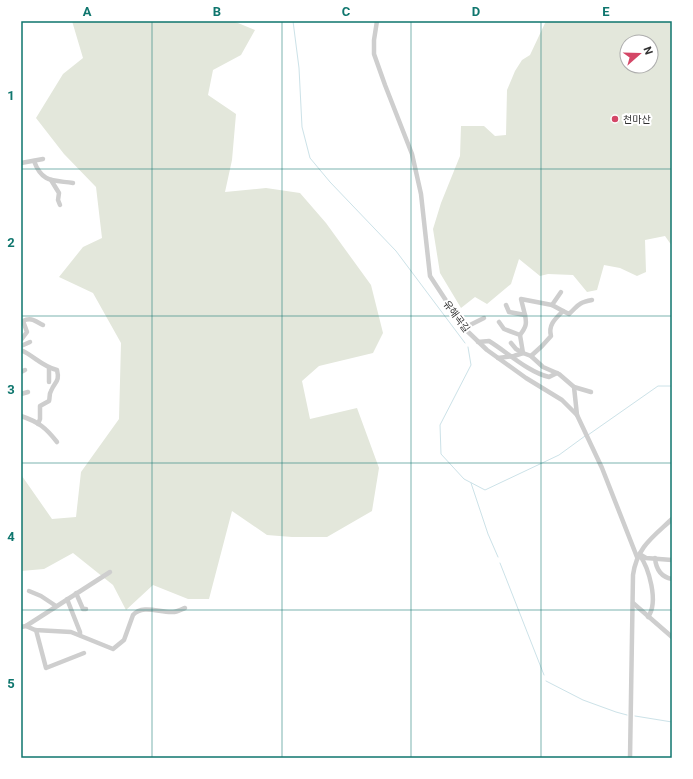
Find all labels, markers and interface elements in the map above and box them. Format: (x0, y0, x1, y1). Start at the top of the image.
text: A (83, 4, 92, 19)
text: B (213, 4, 221, 19)
text: C (342, 4, 351, 19)
text: D (472, 4, 480, 19)
text: E (602, 4, 610, 19)
north arrow (619, 34, 659, 74)
text: N (640, 45, 655, 57)
text: 1 (7, 88, 15, 103)
marker: 천마산 (610, 114, 620, 124)
place label: 천마산 (623, 114, 651, 125)
text: 2 (7, 235, 15, 250)
street label: 유해곡길 (441, 298, 472, 334)
text: 3 (7, 382, 15, 397)
text: 4 (7, 529, 15, 544)
text: 5 (7, 676, 15, 691)

